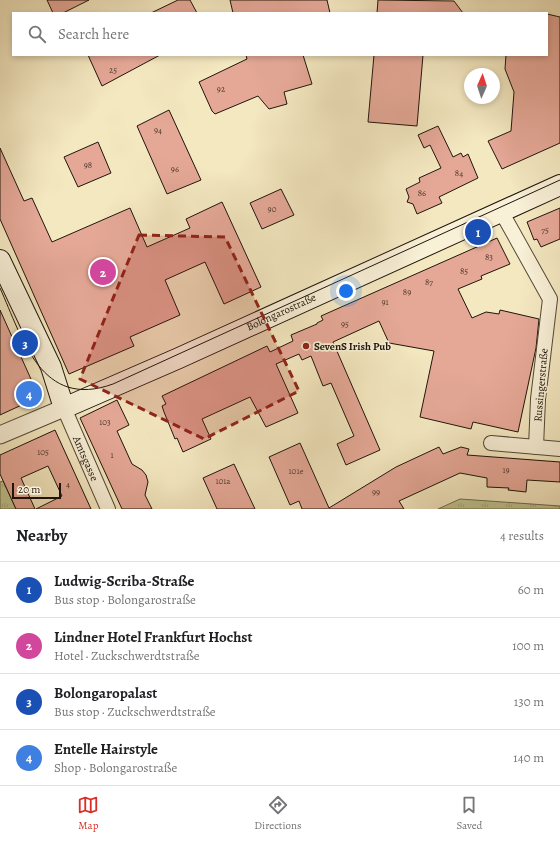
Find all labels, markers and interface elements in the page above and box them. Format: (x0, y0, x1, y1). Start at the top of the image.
search box (12, 12, 548, 56)
icon: search (26, 23, 48, 45)
text: Search here (58, 24, 129, 44)
house number: 25 (109, 64, 117, 76)
north arrow (464, 68, 500, 104)
house number: 92 (217, 83, 226, 95)
house number: 94 (154, 124, 162, 136)
house number: 98 (84, 159, 92, 171)
house number: 96 (171, 163, 179, 175)
house number: 84 (455, 167, 463, 179)
house number: 86 (418, 187, 426, 199)
house number: 90 (268, 203, 277, 215)
pin: 1 (465, 217, 491, 247)
house number: 75 (541, 224, 549, 236)
house number: 83 (485, 251, 493, 263)
pin: 2 (90, 257, 116, 287)
house number: 85 (460, 265, 468, 277)
house number: 87 (425, 276, 433, 288)
your location (336, 281, 356, 301)
house number: 89 (403, 286, 411, 298)
street label: Bolongarostraße (244, 289, 318, 334)
house number: 91 (381, 296, 389, 308)
house number: 95 (341, 318, 349, 330)
pin: 3 (12, 328, 38, 358)
place label: SevenS Irish Pub (314, 339, 391, 354)
marker: SevenS Irish Pub (301, 341, 311, 351)
street label: Russingerstraße (530, 348, 552, 422)
pin: 4 (16, 379, 42, 409)
house number: 103 (99, 416, 111, 428)
street label: Amtsgasse (69, 433, 102, 483)
house number: 105 (37, 446, 49, 458)
house number: 1 (110, 449, 114, 461)
house number: 19 (502, 464, 510, 476)
house number: 101e (289, 465, 304, 477)
house number: 101a (215, 475, 231, 487)
house number: 4 (66, 478, 70, 490)
scale bar (12, 481, 61, 500)
text: 20 m (18, 482, 40, 497)
house number: 99 (372, 486, 380, 498)
text: Nearby (16, 524, 67, 547)
text: 4 results (500, 527, 544, 544)
text: Ludwig-Scriba-Straße (54, 571, 195, 591)
text: 1 (27, 581, 31, 598)
text: 60 m (518, 581, 544, 598)
text: Bus stop · Bolongarostraße (54, 591, 196, 608)
text: Lindner Hotel Frankfurt Hochst (54, 627, 252, 647)
text: 2 (26, 637, 32, 654)
text: 100 m (512, 637, 544, 654)
text: Hotel · Zuckschwerdtstraße (54, 647, 200, 664)
text: Bolongaropalast (54, 683, 157, 703)
text: 3 (26, 693, 32, 710)
text: 130 m (514, 693, 544, 710)
text: Bus stop · Zuckschwerdtstraße (54, 703, 216, 720)
text: Entelle Hairstyle (54, 739, 158, 759)
text: 4 (26, 749, 32, 766)
text: 140 m (513, 749, 544, 766)
text: Shop · Bolongarostraße (54, 759, 177, 776)
tab: Map (77, 794, 99, 833)
tab: Directions (254, 794, 302, 833)
tab: Saved (456, 794, 483, 833)

